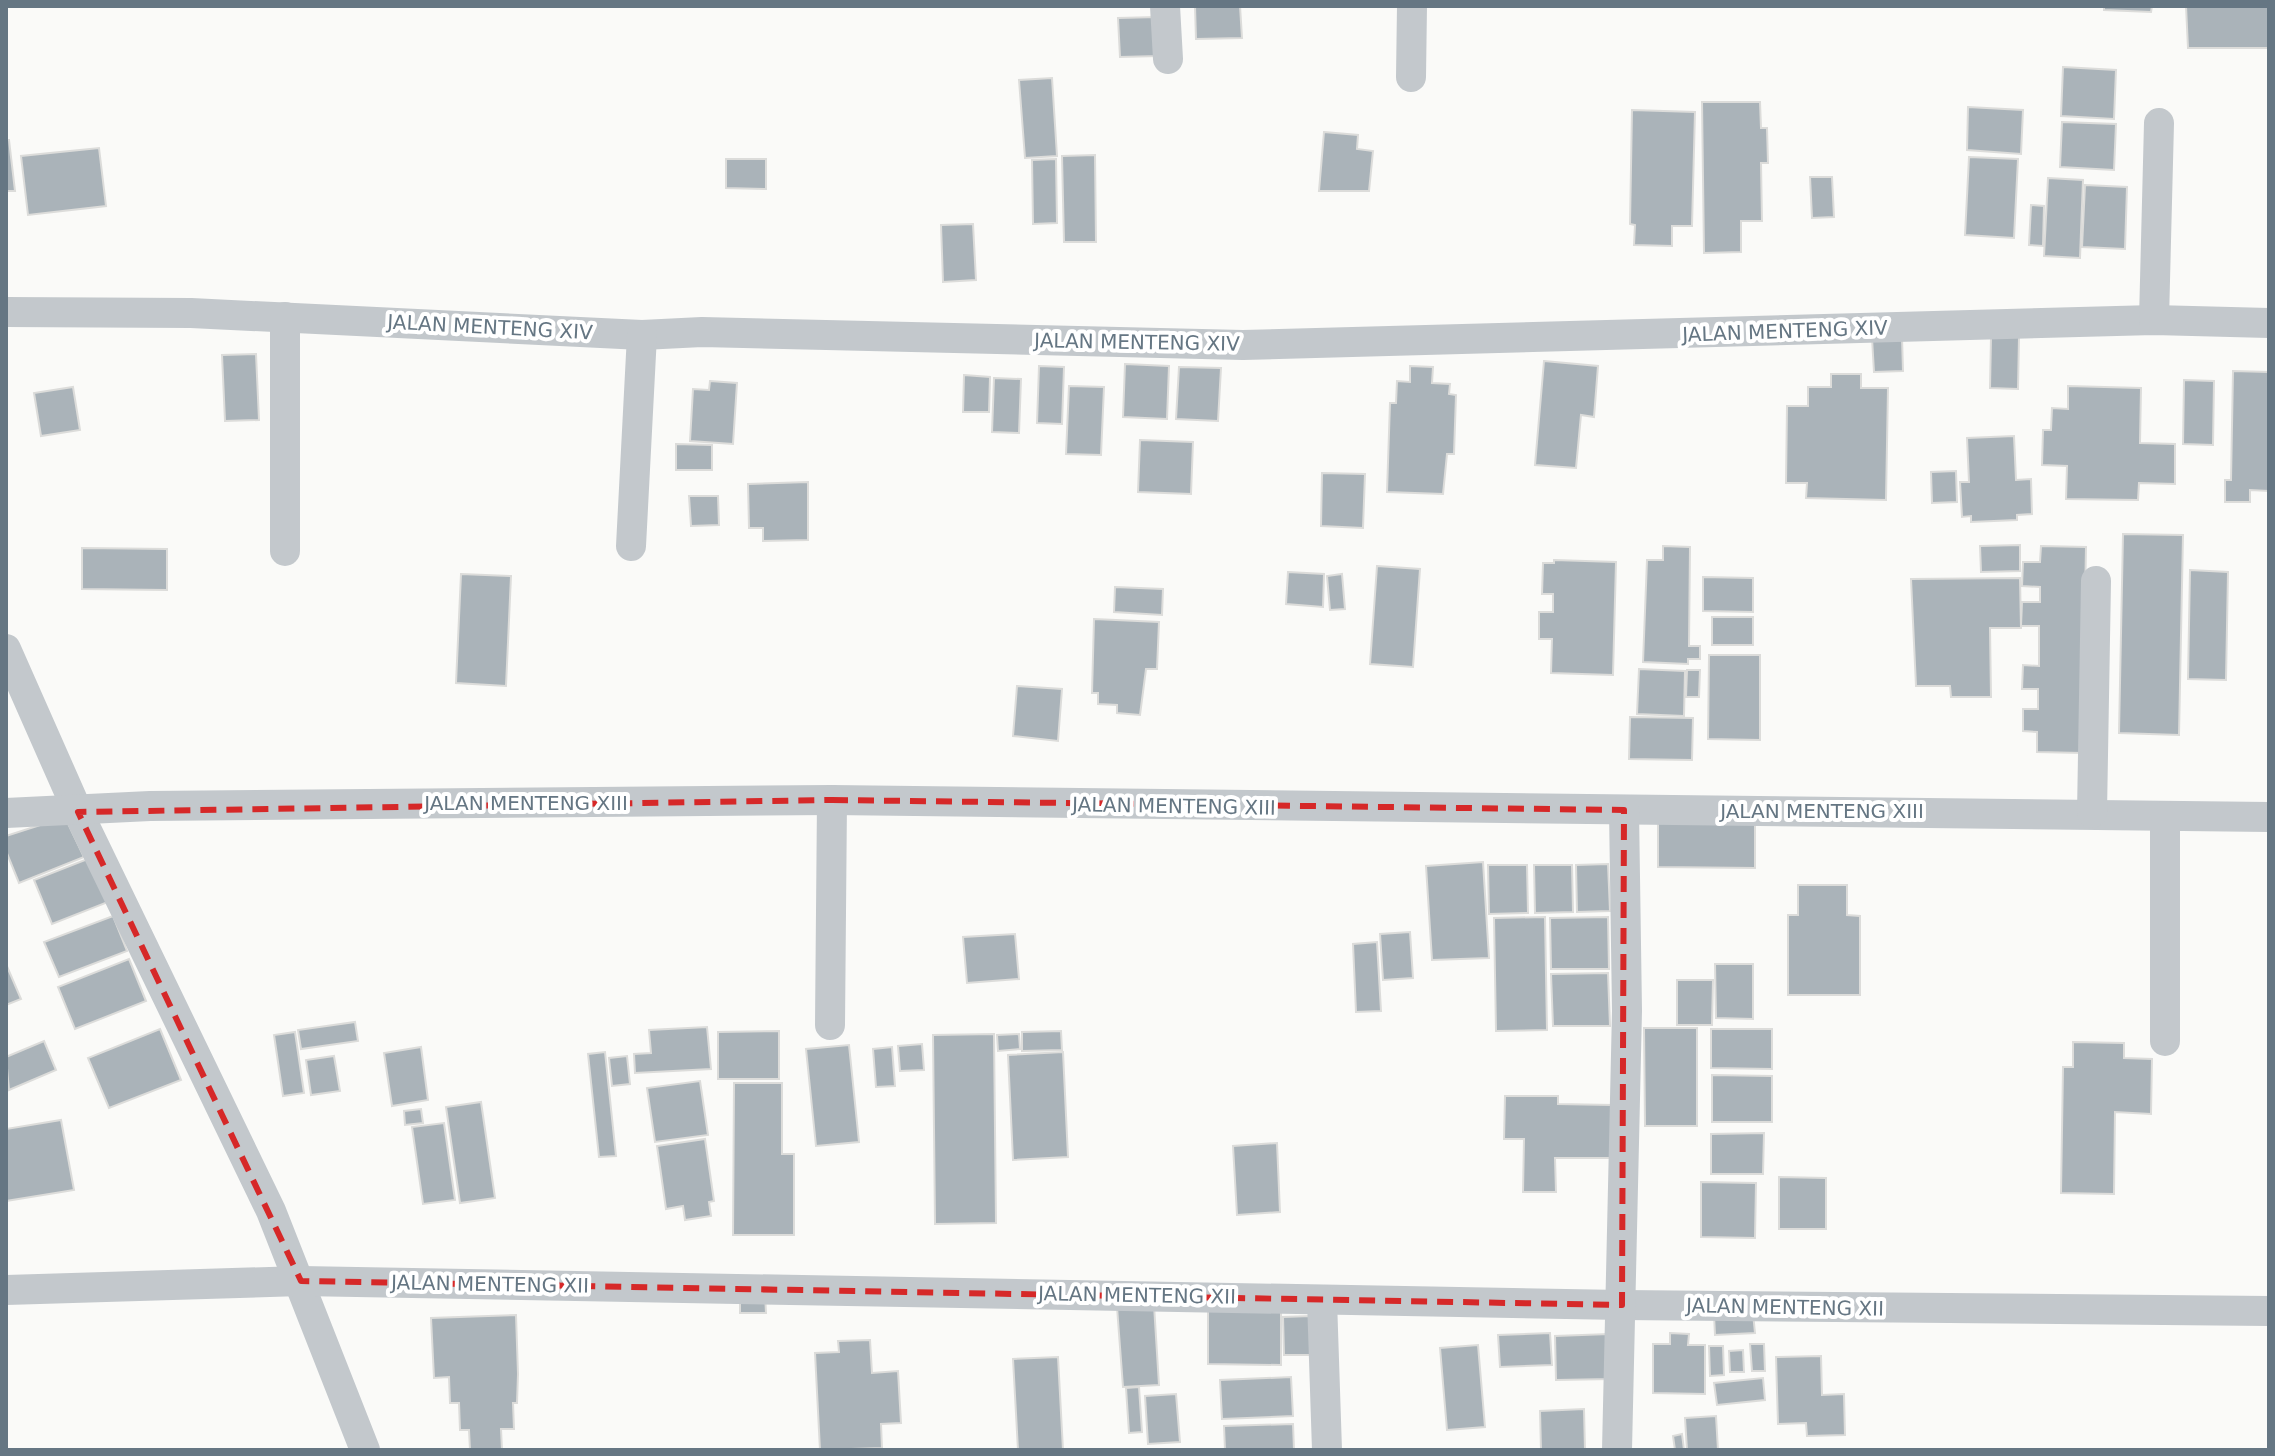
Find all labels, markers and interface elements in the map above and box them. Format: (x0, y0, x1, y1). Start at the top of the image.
street label: JALAN MENTENG XIV (385, 310, 594, 344)
street label: JALAN MENTENG XIV (1680, 315, 1888, 347)
street label: JALAN MENTENG XIV (1032, 328, 1240, 356)
street label: JALAN MENTENG XIII (422, 791, 628, 815)
street label: JALAN MENTENG XIII (1070, 792, 1276, 820)
street label: JALAN MENTENG XIII (1718, 799, 1924, 823)
street label: JALAN MENTENG XII (389, 1270, 589, 1298)
street label: JALAN MENTENG XII (1036, 1281, 1236, 1309)
street label: JALAN MENTENG XII (1684, 1293, 1884, 1321)

